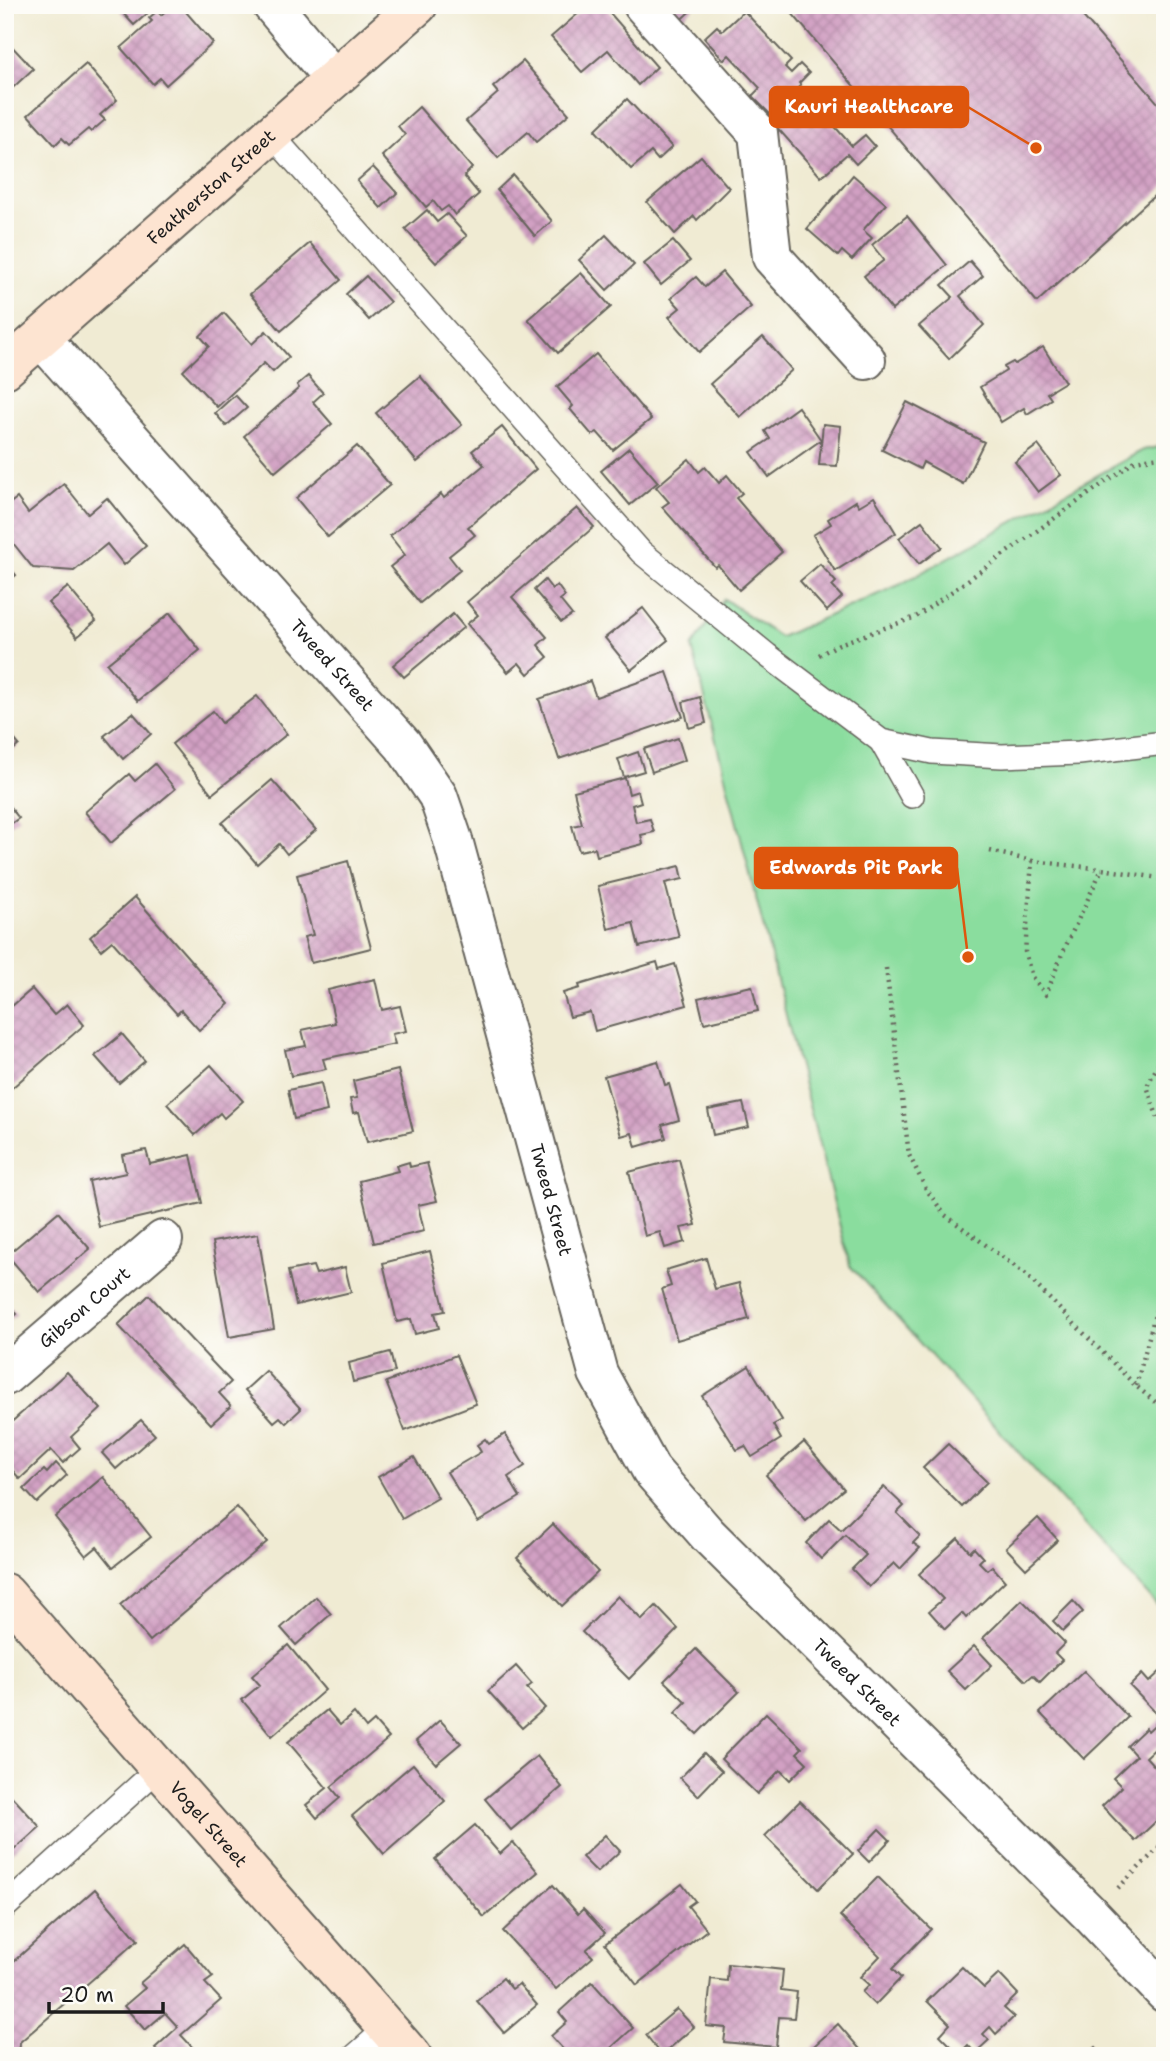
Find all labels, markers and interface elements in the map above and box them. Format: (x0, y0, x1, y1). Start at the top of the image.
callout: Kauri Healthcare (770, 87, 968, 127)
text: Kauri Healthcare (784, 94, 954, 119)
street label: Featherston Street (142, 124, 281, 250)
street label: Tweed Street (285, 614, 379, 716)
callout: Edwards Pit Park (755, 848, 957, 888)
text: Edwards Pit Park (769, 855, 943, 880)
street label: Tweed Street (524, 1141, 578, 1259)
street label: Gibson Court (34, 1261, 135, 1354)
street label: Tweed Street (807, 1633, 906, 1732)
street label: Vogel Street (164, 1776, 253, 1873)
scale bar (49, 1970, 163, 2014)
text: 20 m (60, 1981, 114, 2009)

